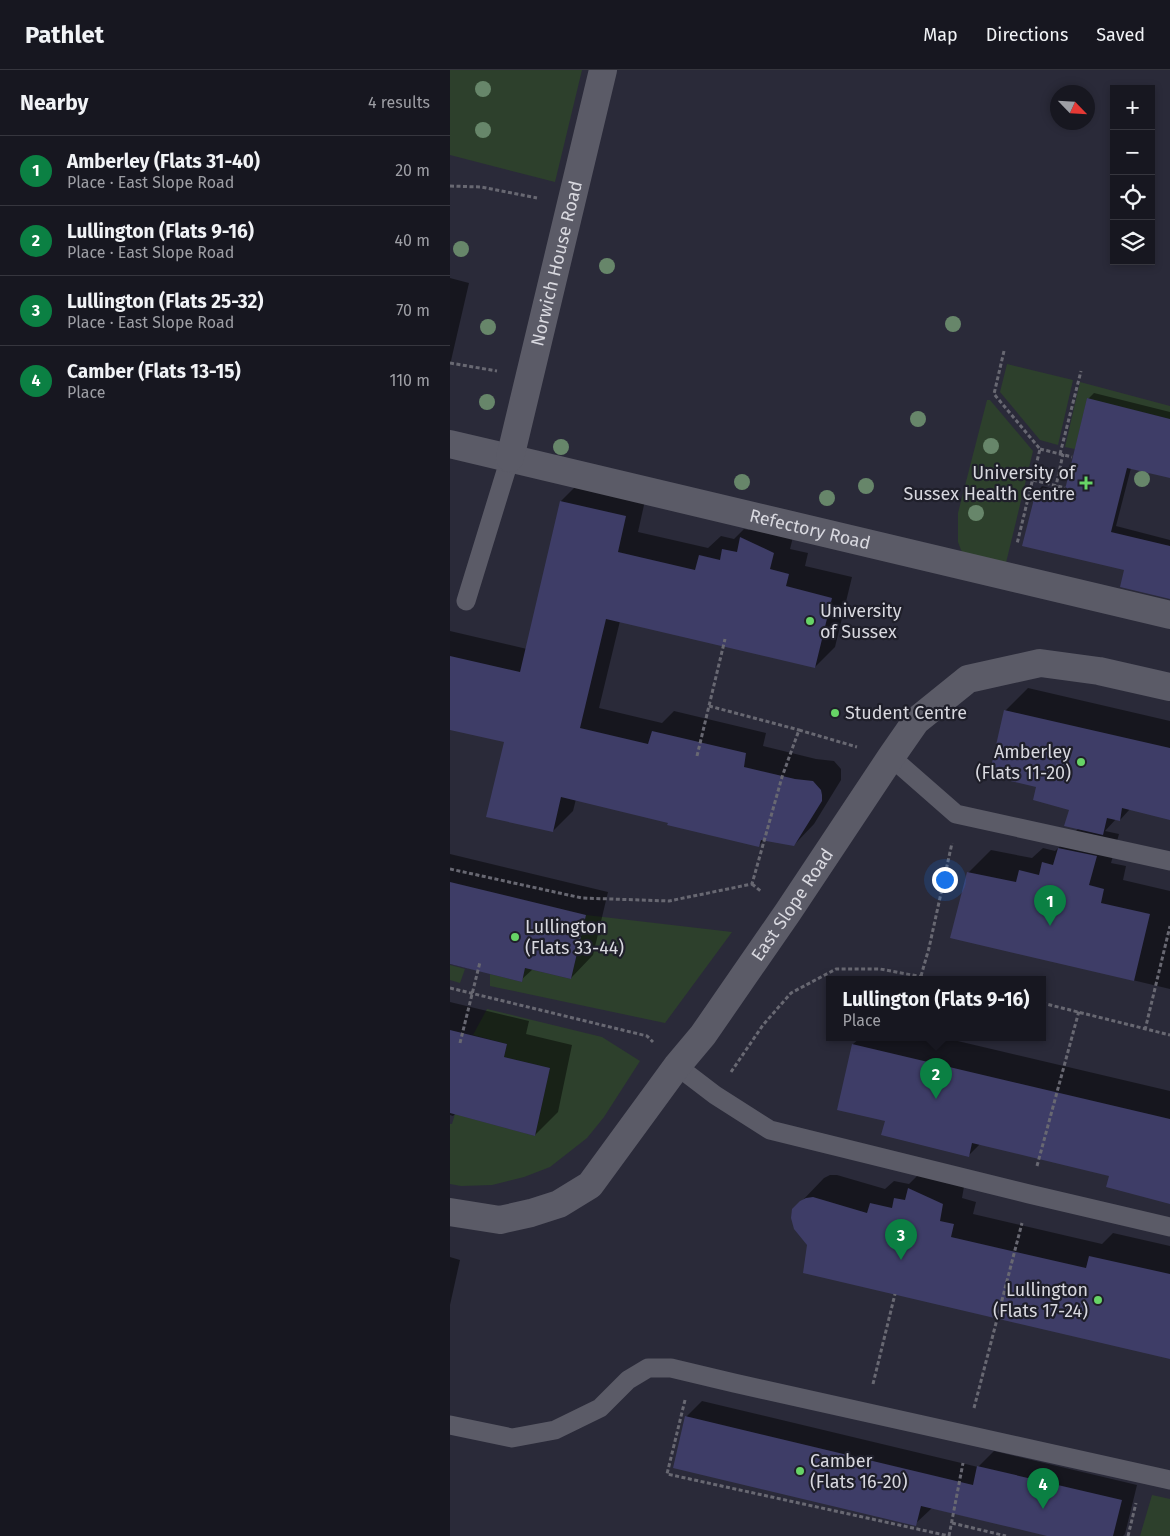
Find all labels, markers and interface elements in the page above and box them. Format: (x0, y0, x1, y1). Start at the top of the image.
text: Pathlet (25, 21, 104, 49)
text: Map (923, 24, 958, 46)
text: Directions (986, 24, 1068, 46)
text: Saved (1096, 24, 1145, 46)
north arrow (1050, 85, 1095, 130)
map controls (1110, 85, 1155, 265)
button: + (1110, 85, 1155, 130)
text: Nearby (20, 90, 88, 116)
text: 4 results (368, 93, 430, 112)
button: − (1110, 130, 1155, 175)
text: Amberley (Flats 31-40) (67, 150, 260, 173)
text: 1 (32, 161, 40, 180)
text: 20 m (395, 161, 430, 180)
text: Place · East Slope Road (67, 173, 234, 192)
button: locate (1110, 175, 1155, 220)
street label: Norwich House Road (526, 179, 587, 348)
text: Lullington (Flats 9-16) (67, 220, 254, 243)
button: layers (1110, 220, 1155, 265)
text: 2 (32, 231, 40, 250)
text: 40 m (395, 231, 430, 250)
text: Place · East Slope Road (67, 243, 234, 262)
text: Lullington (Flats 25-32) (67, 290, 263, 313)
text: 3 (32, 301, 40, 320)
text: 70 m (396, 301, 430, 320)
text: Place · East Slope Road (67, 313, 234, 332)
text: Camber (Flats 13-15) (67, 360, 241, 383)
text: 4 (31, 371, 41, 390)
text: 110 m (389, 371, 430, 390)
text: Place (67, 383, 106, 402)
place label: University of Sussex Health Centre (904, 462, 1077, 505)
marker: University of Sussex Health Centre (1079, 476, 1093, 490)
street label: Refectory Road (747, 505, 873, 554)
place label: University of Sussex (820, 600, 902, 643)
marker: University of Sussex (804, 615, 816, 627)
place label: Student Centre (845, 702, 967, 724)
marker: Student Centre (829, 707, 841, 719)
place label: Amberley (Flats 11-20) (976, 741, 1071, 784)
marker: Amberley (Flats 11-20) (1075, 756, 1087, 768)
street label: East Slope Road (746, 844, 838, 965)
your location (932, 867, 958, 893)
pin: 1 (1034, 885, 1066, 926)
place label: Lullington (Flats 33-44) (525, 916, 624, 959)
marker: Lullington (Flats 33-44) (509, 931, 521, 943)
popup (826, 976, 1046, 1041)
text: Lullington (Flats 9-16) (843, 988, 1029, 1011)
text: Place (843, 1011, 881, 1030)
pin: 2 (920, 1058, 952, 1099)
pin: 3 (885, 1219, 917, 1260)
place label: Lullington (Flats 17-24) (993, 1279, 1088, 1322)
marker: Lullington (Flats 17-24) (1092, 1294, 1104, 1306)
place label: Camber (Flats 16-20) (810, 1450, 908, 1493)
marker: Camber (Flats 16-20) (794, 1465, 806, 1477)
pin: 4 (1027, 1468, 1059, 1509)

